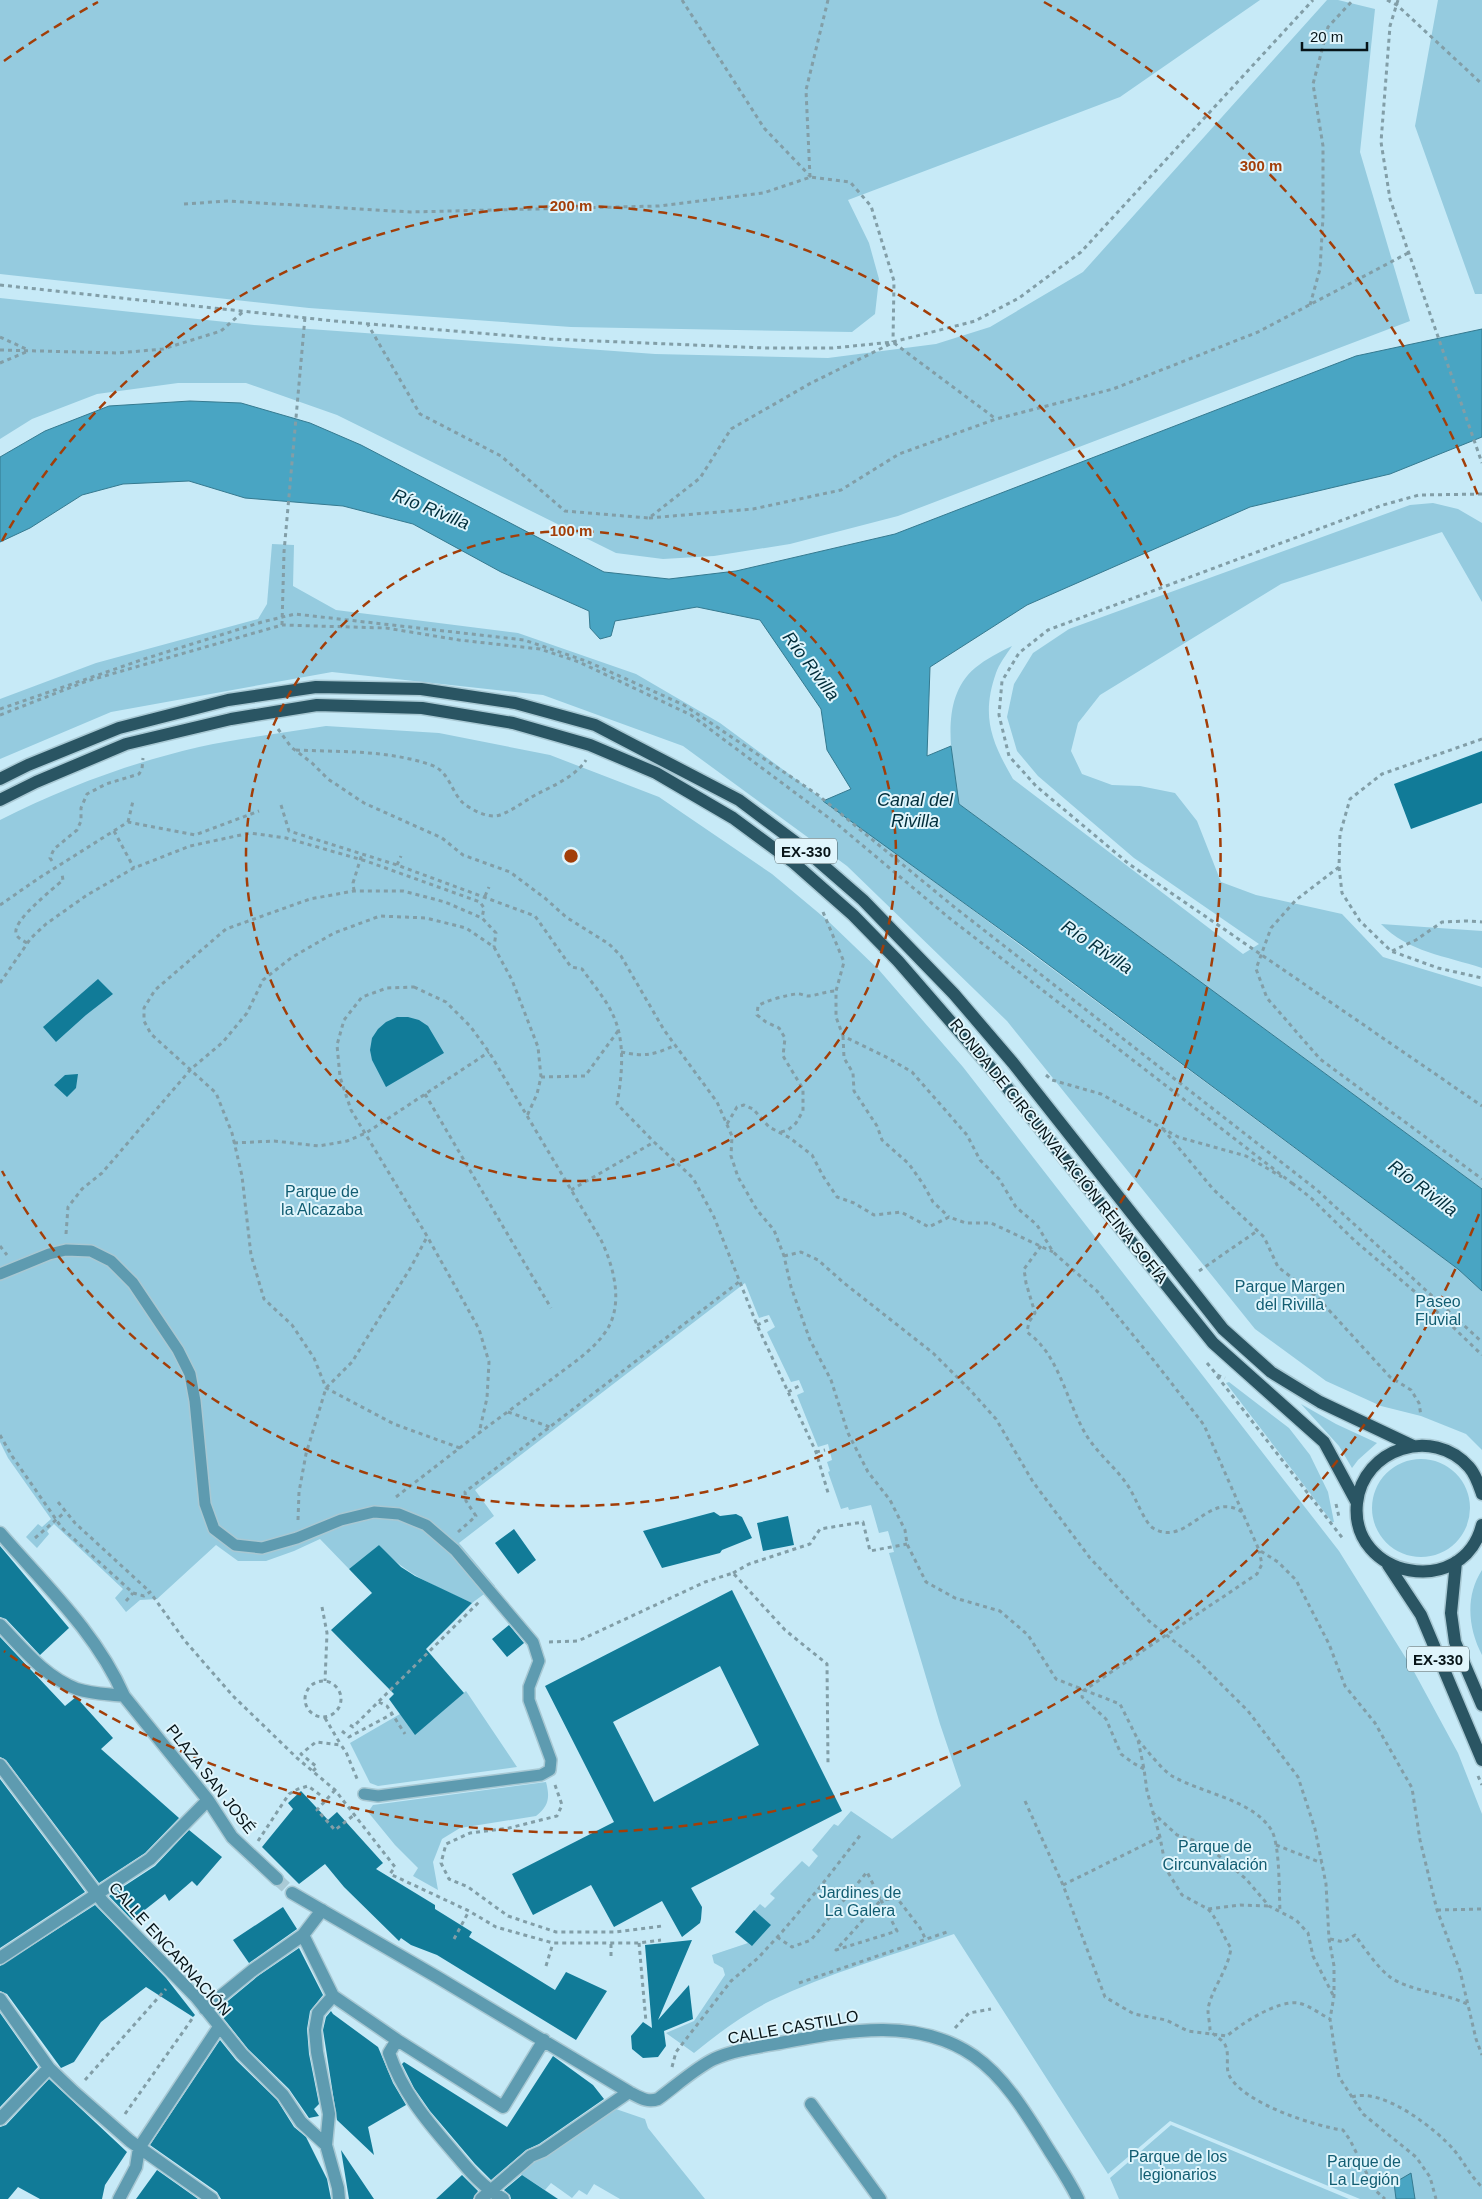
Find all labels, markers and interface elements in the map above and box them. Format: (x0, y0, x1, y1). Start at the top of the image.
scale bar (1302, 20, 1367, 52)
text: 20 m (1310, 28, 1343, 45)
text: 300 m (1240, 157, 1282, 174)
text: 200 m (550, 197, 592, 214)
water label: Río Rivilla (390, 485, 472, 533)
text: 100 m (550, 522, 592, 539)
water label: Río Rivilla (779, 628, 843, 704)
water label: Canal del Rivilla (877, 790, 954, 831)
road number: EX-330 (775, 838, 837, 864)
centre of rings (562, 847, 580, 865)
water label: Río Rivilla (1058, 916, 1136, 978)
street label: RONDA DE CIRCUNVALACIÓN REINA SOFÍA (947, 1015, 1172, 1287)
water label: Río Rivilla (1385, 1156, 1461, 1220)
park label: Parque de la Alcazaba (281, 1183, 363, 1218)
park label: Parque Margen del Rivilla (1235, 1278, 1345, 1313)
park label: Paseo Fluvial (1415, 1293, 1461, 1328)
road number: EX-330 (1407, 1646, 1469, 1672)
street label: PLAZA SAN JOSÉ (163, 1721, 260, 1837)
park label: Parque de Circunvalación (1163, 1838, 1267, 1873)
street label: CALLE ENCARNACIÓN (106, 1878, 235, 2019)
park label: Jardines de La Galera (819, 1884, 901, 1919)
street label: CALLE CASTILLO (726, 2007, 860, 2047)
park label: Parque de los legionarios (1129, 2148, 1227, 2183)
park label: Parque de La Legión (1327, 2153, 1401, 2188)

